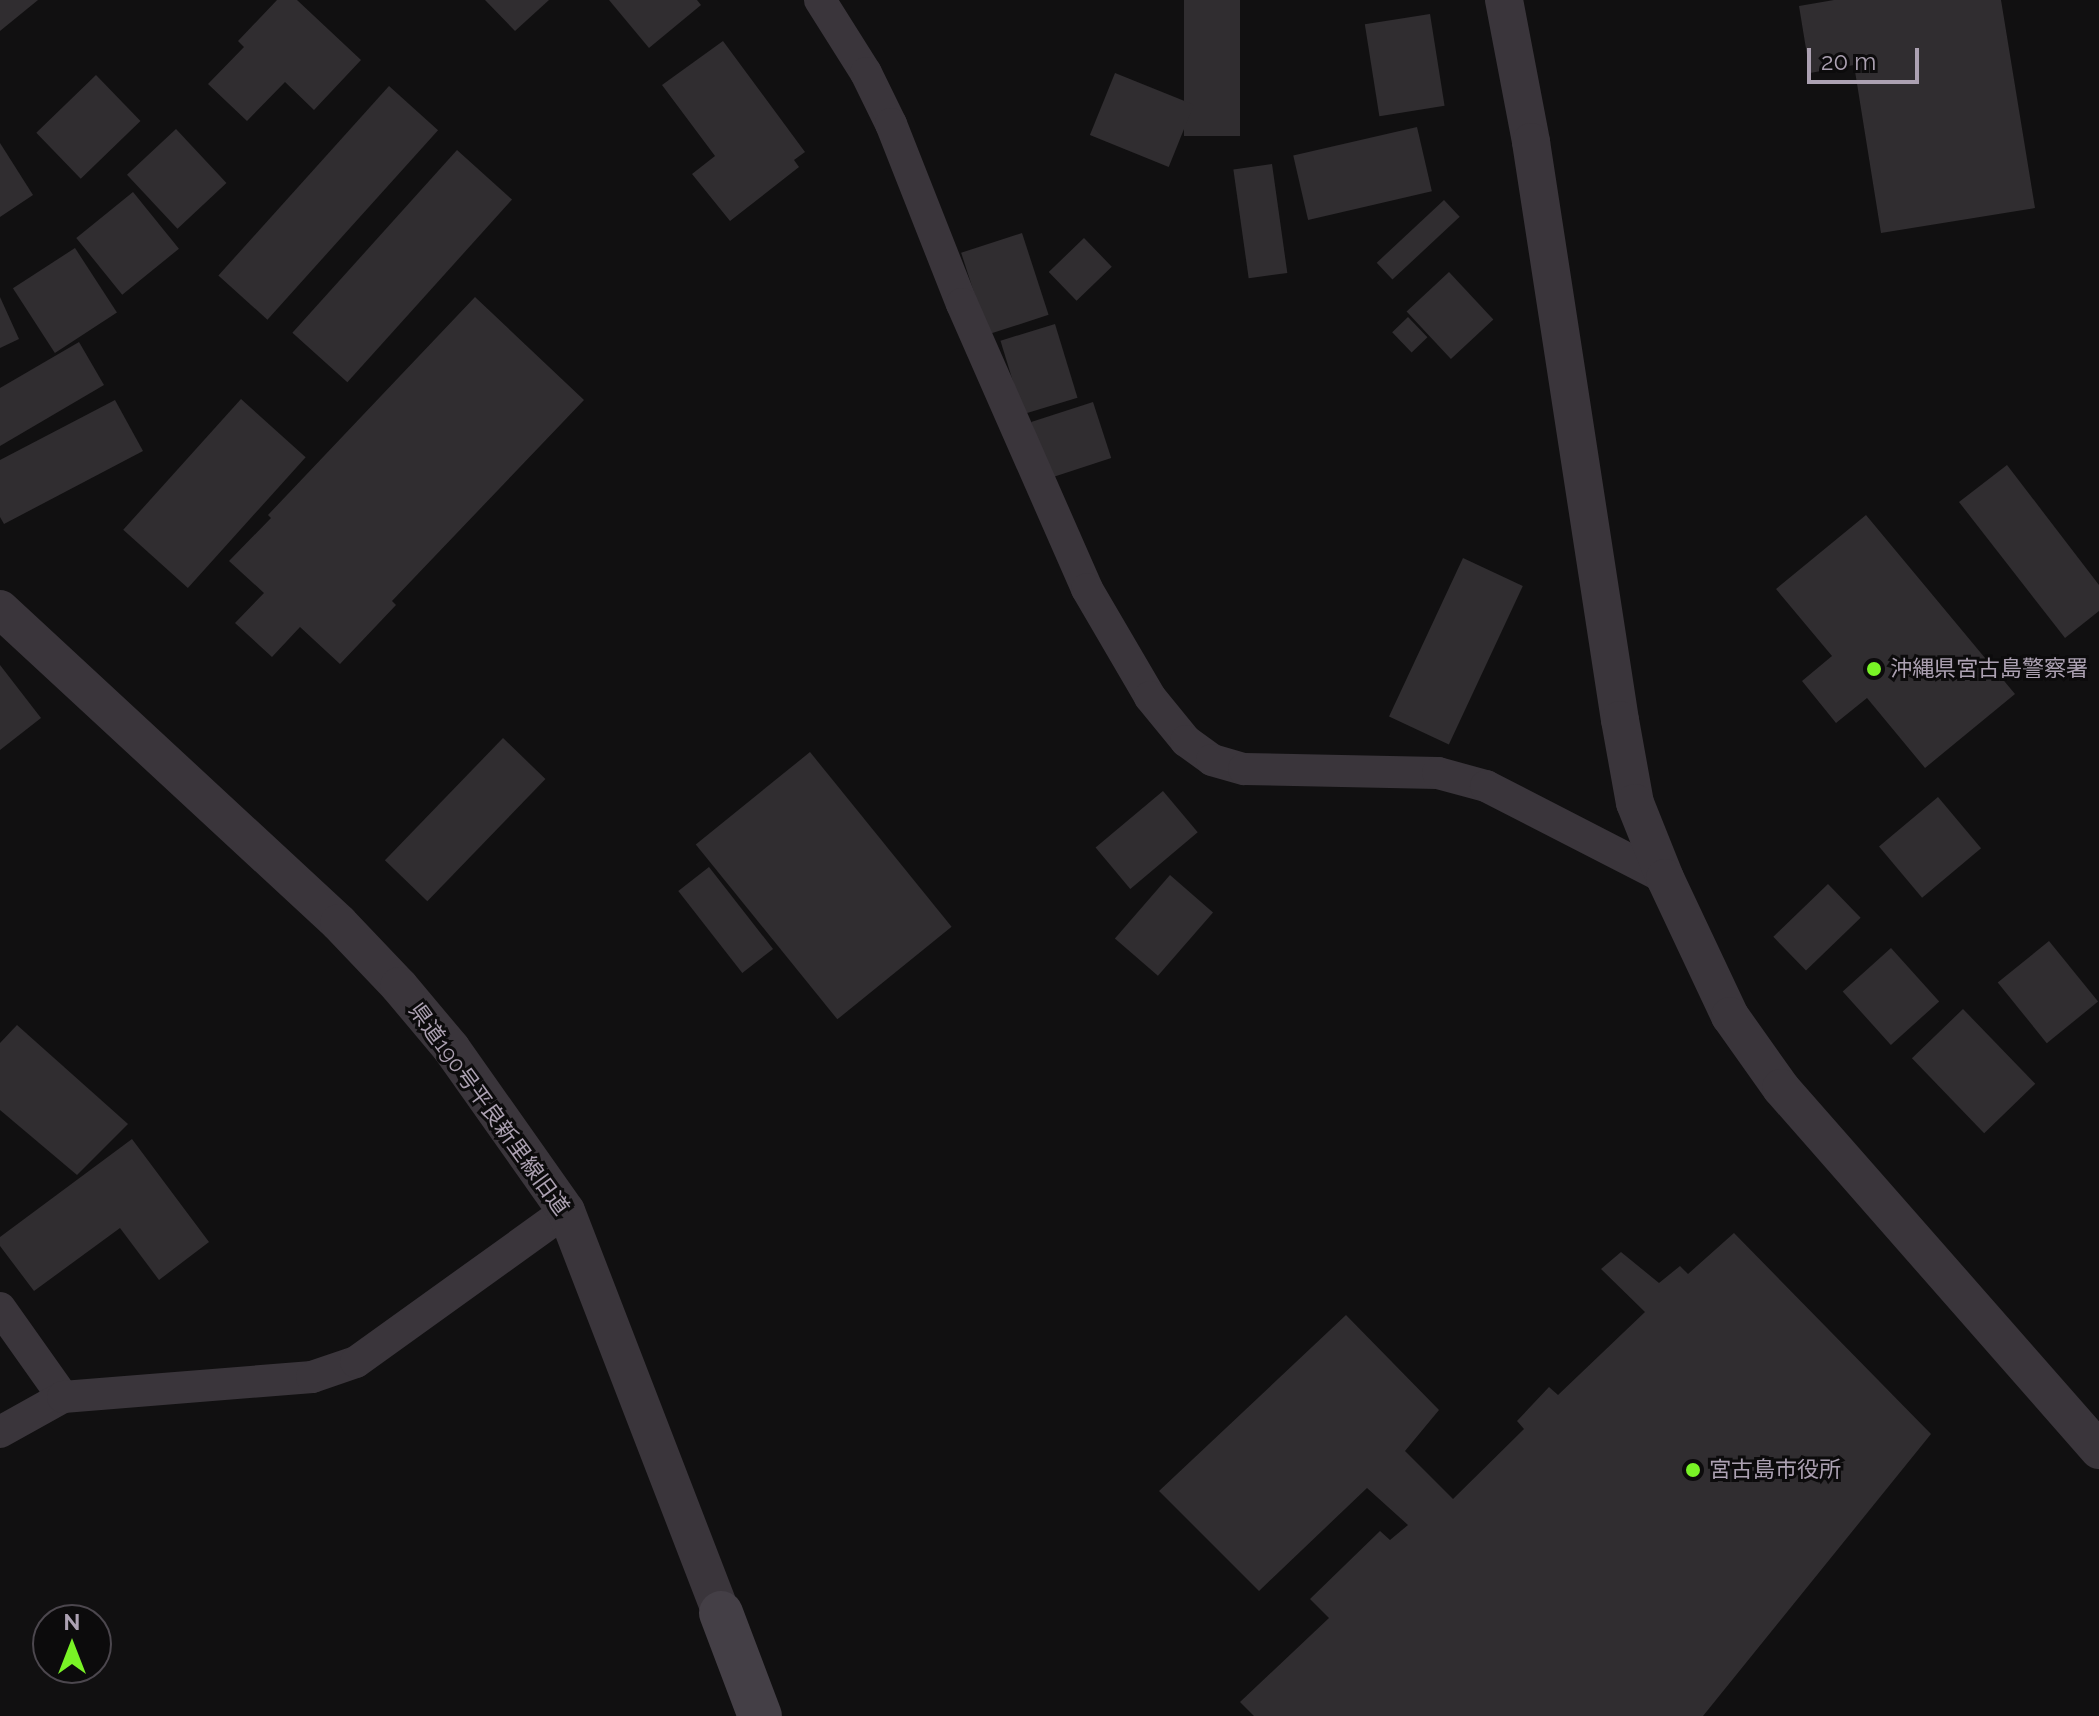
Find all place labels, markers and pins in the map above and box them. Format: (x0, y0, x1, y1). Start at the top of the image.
place label: 沖縄県宮古島警察署 (1890, 656, 2088, 682)
marker: 沖縄県宮古島警察署 (1865, 660, 1883, 678)
place label: 宮古島市役所 (1709, 1457, 1841, 1483)
marker: 宮古島市役所 (1684, 1461, 1702, 1479)

